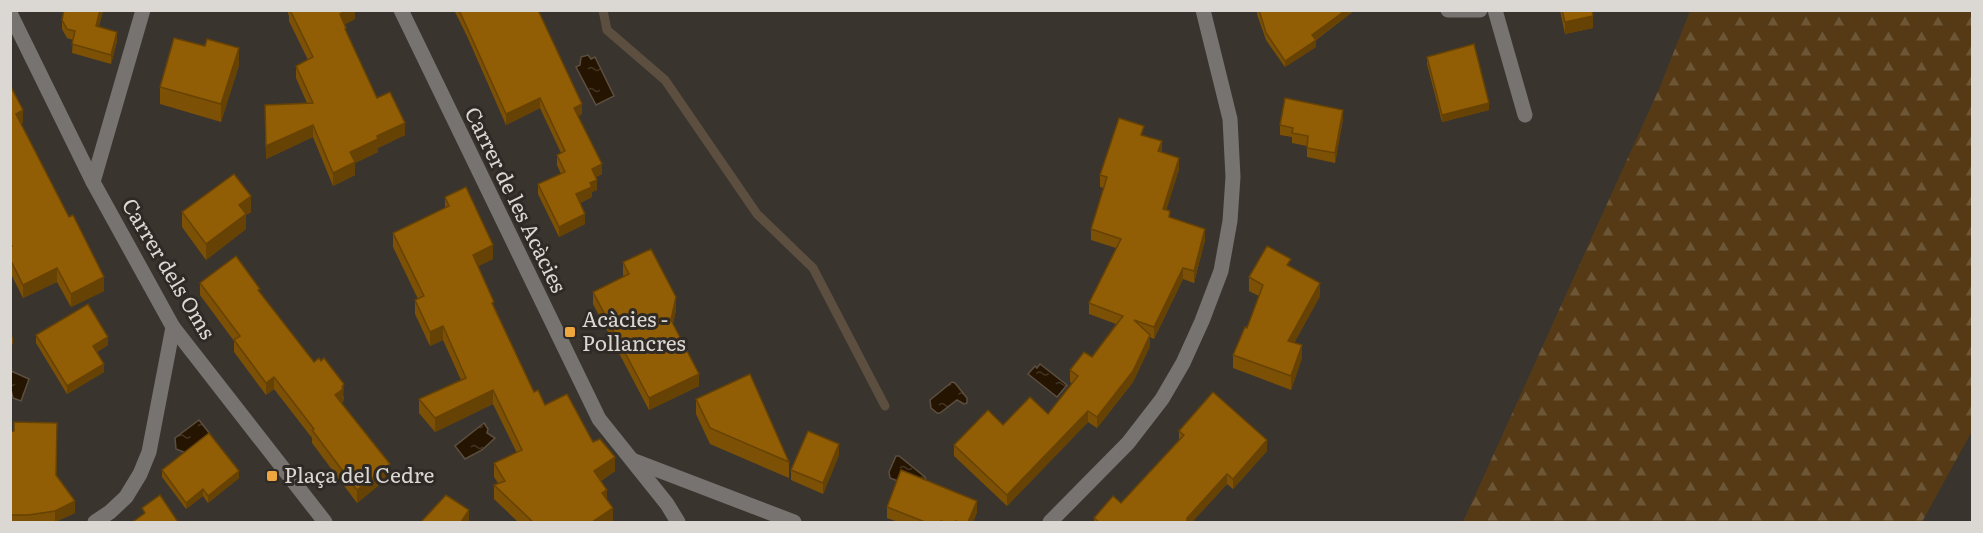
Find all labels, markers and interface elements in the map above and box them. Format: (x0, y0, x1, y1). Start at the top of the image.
street label: Carrer de les Acàcies (459, 101, 576, 297)
street label: Carrer dels Oms (116, 191, 225, 344)
place label: Acàcies - Pollancres (582, 302, 686, 357)
marker: Acàcies - Pollancres (563, 325, 577, 339)
place label: Plaça del Cedre (284, 458, 434, 489)
marker: Plaça del Cedre (265, 469, 279, 483)

